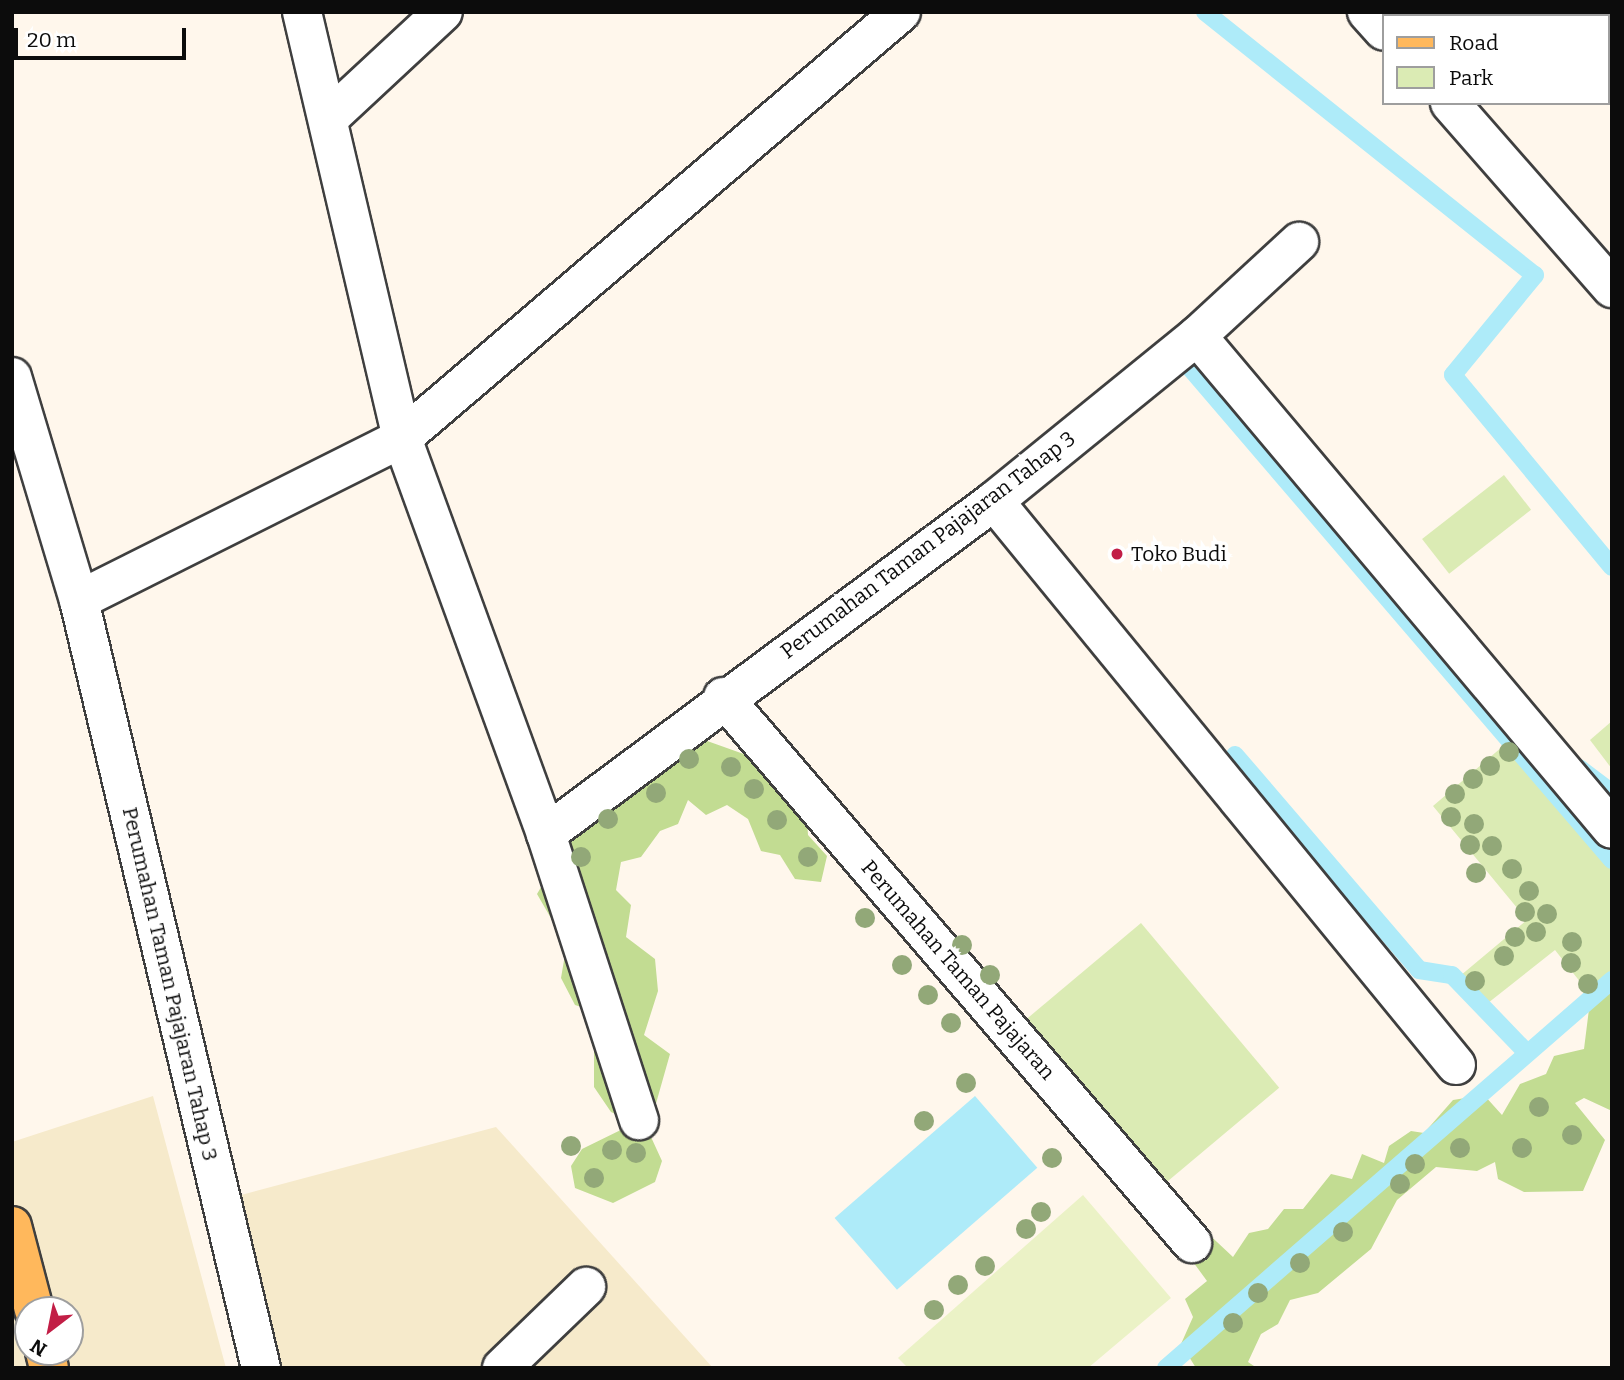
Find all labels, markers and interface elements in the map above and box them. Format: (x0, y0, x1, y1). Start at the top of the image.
scale bar (18, 14, 189, 58)
legend (1382, 14, 1610, 105)
text: 20 m (27, 27, 76, 53)
text: Road (1449, 30, 1498, 56)
text: Park (1449, 65, 1493, 91)
street label: Perumahan Taman Pajajaran Tahap 3 (776, 426, 1080, 664)
place label: Toko Budi (1131, 541, 1227, 567)
marker: Toko Budi (1109, 546, 1125, 562)
street label: Perumahan Taman Pajajaran Tahap 3 (117, 805, 223, 1163)
street label: Perumahan Taman Pajajaran (856, 855, 1060, 1085)
north arrow (14, 1296, 84, 1366)
text: N (26, 1334, 51, 1361)

